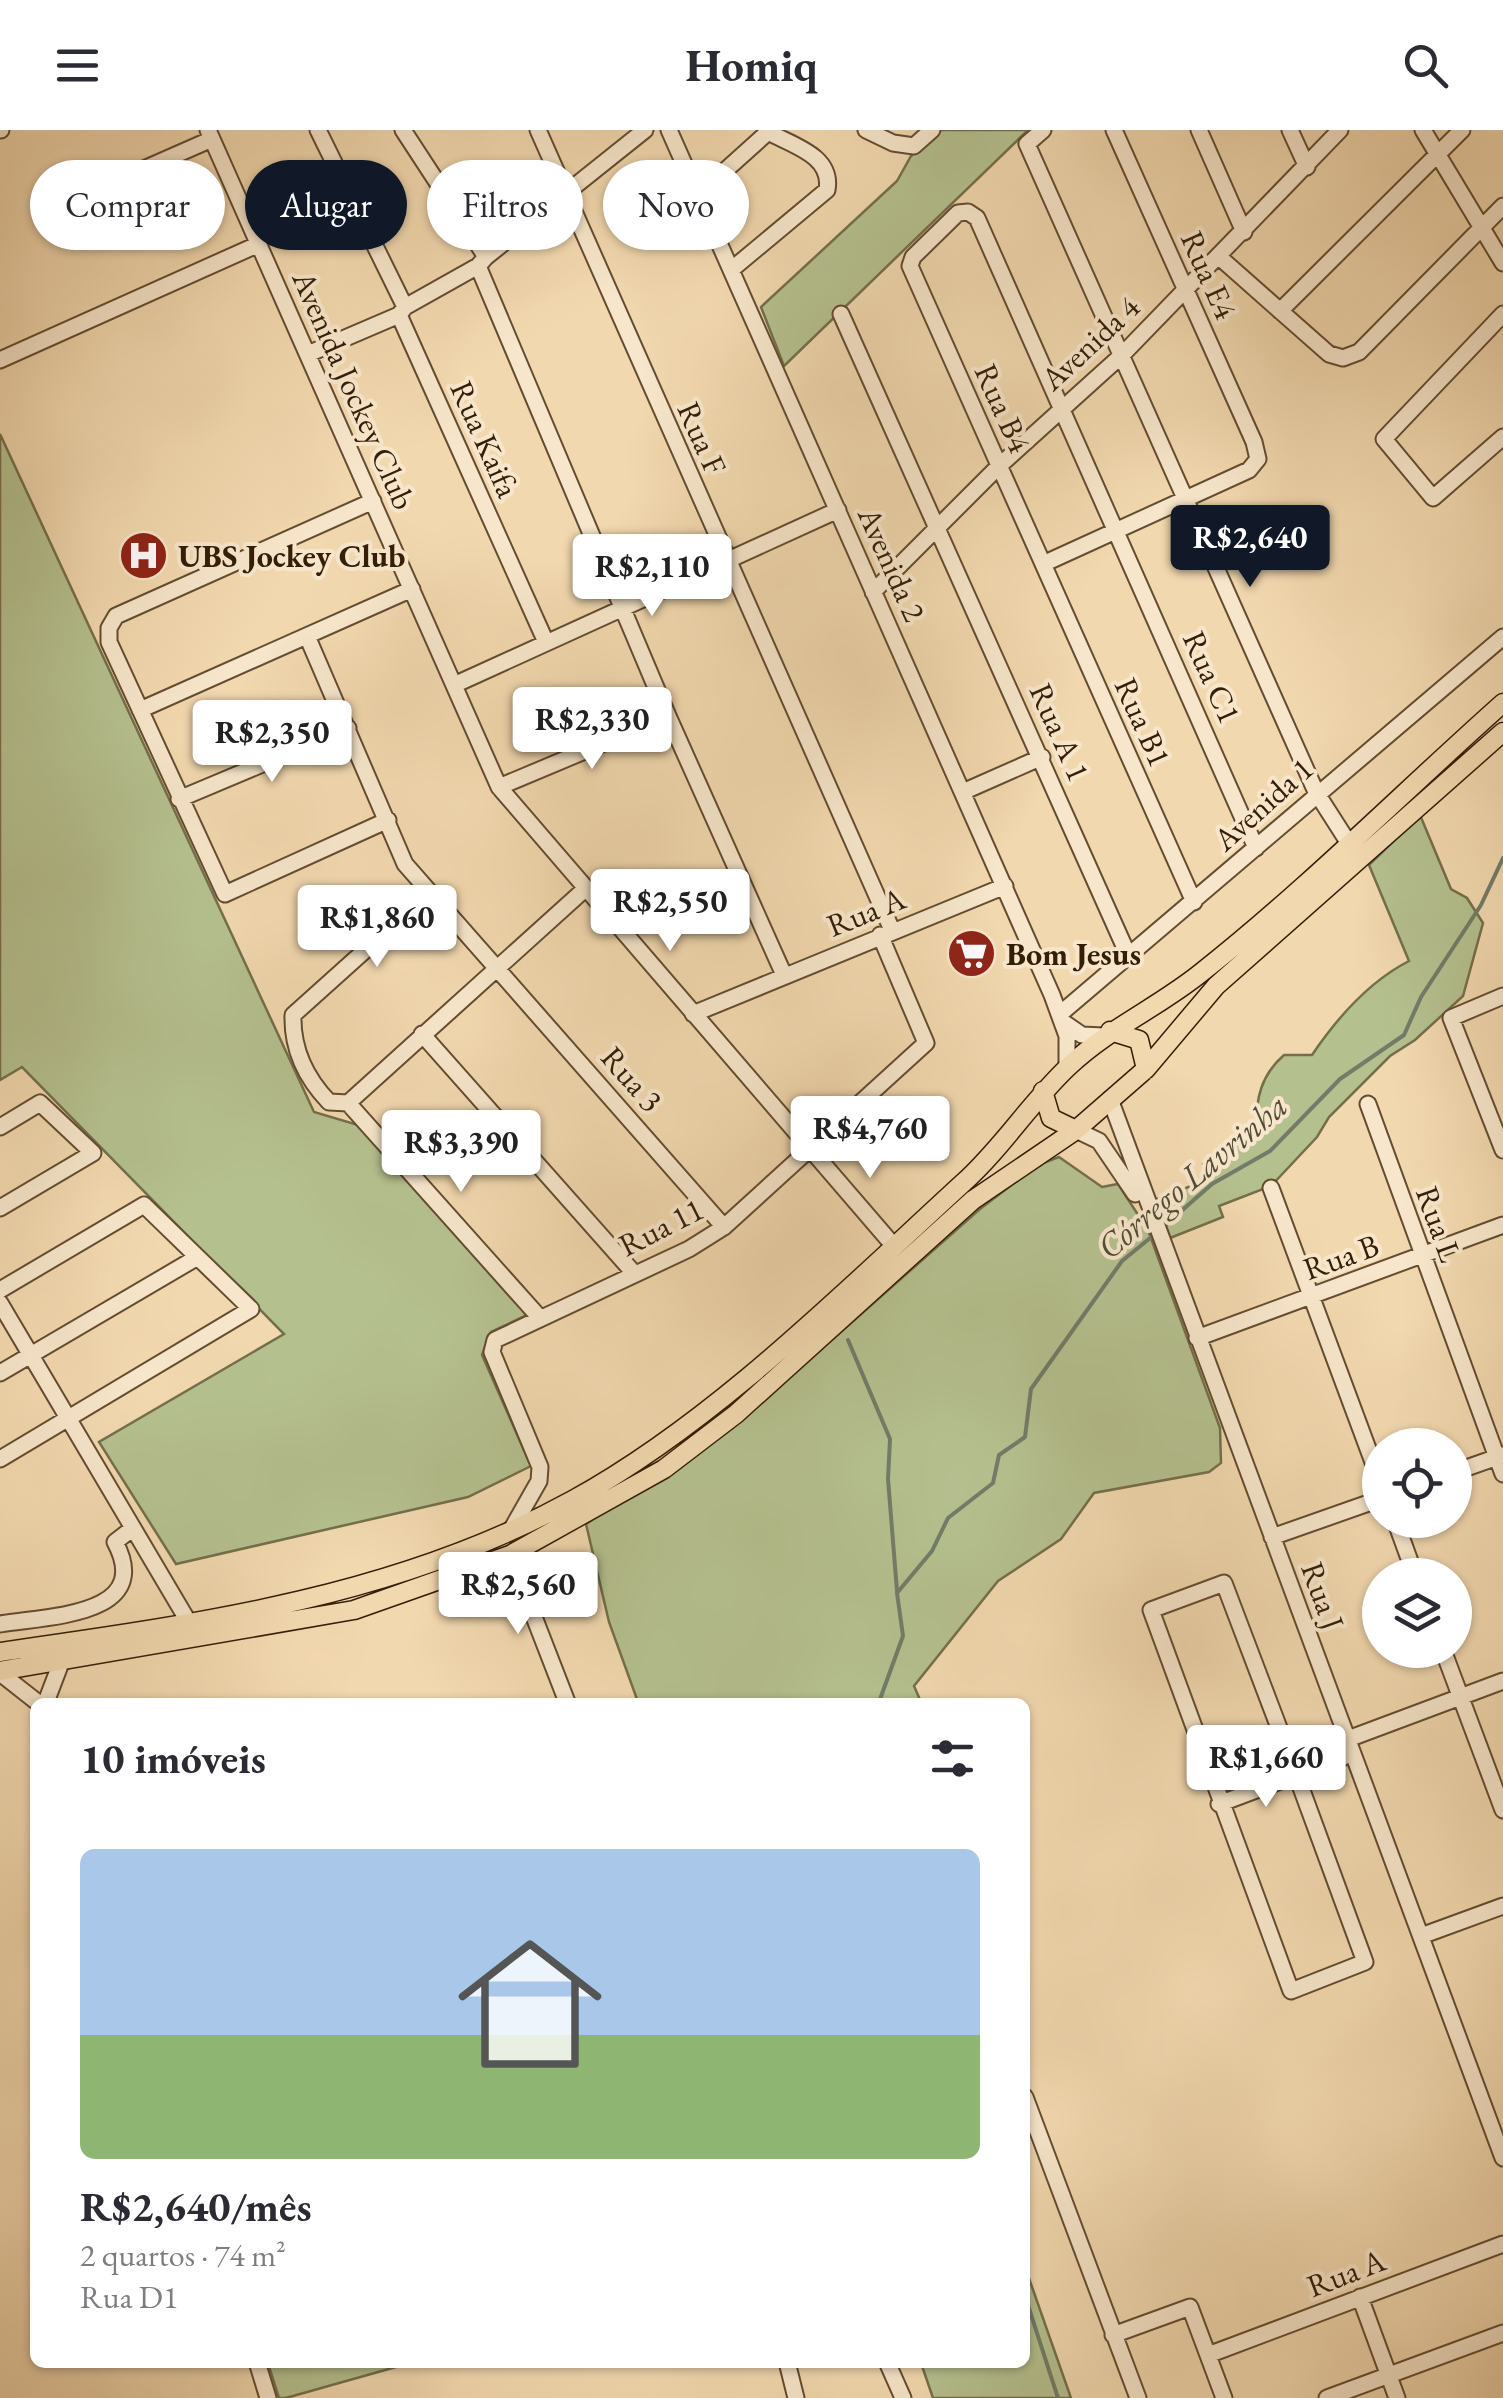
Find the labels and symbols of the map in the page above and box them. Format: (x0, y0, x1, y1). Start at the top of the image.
street label: Rua E4 (1171, 224, 1247, 326)
street label: Avenida Jockey Club (282, 263, 425, 516)
street label: Avenida 4 (1031, 286, 1149, 400)
street label: Rua B4 (965, 357, 1041, 460)
street label: Rua Kaifa (441, 374, 529, 504)
street label: Rua F (668, 395, 736, 481)
street label: Avenida 2 (848, 499, 936, 628)
pin: R$2,640 (1158, 505, 1342, 590)
hospital icon: UBS Jockey Club (117, 530, 169, 582)
pin: R$2,110 (560, 534, 744, 619)
place label: UBS Jockey Club (178, 535, 405, 577)
street label: Rua C1 (1173, 624, 1251, 730)
street label: Rua B1 (1105, 671, 1181, 773)
street label: Rua A 1 (1020, 677, 1100, 787)
pin: R$2,330 (500, 687, 684, 772)
pin: R$2,350 (180, 700, 364, 785)
street label: Avenida 1 (1203, 748, 1322, 861)
pin: R$2,550 (578, 869, 762, 954)
street label: Rua A (821, 877, 912, 947)
pin: R$1,860 (285, 885, 469, 970)
supermarket icon: Bom Jesus (945, 928, 997, 980)
place label: Bom Jesus (1006, 933, 1141, 975)
street label: Rua 3 (592, 1037, 672, 1121)
water label: Córrego Lavrinha (1087, 1083, 1297, 1269)
pin: R$4,760 (778, 1096, 962, 1181)
pin: R$3,390 (369, 1110, 553, 1195)
street label: Rua L (1406, 1180, 1472, 1268)
street label: Rua 11 (612, 1188, 710, 1266)
street label: Rua B (1297, 1224, 1385, 1290)
pin: R$2,560 (426, 1552, 610, 1637)
street label: Rua J (1291, 1556, 1355, 1636)
pin: R$1,660 (1174, 1725, 1358, 1810)
street label: Rua A (1301, 2239, 1392, 2307)

